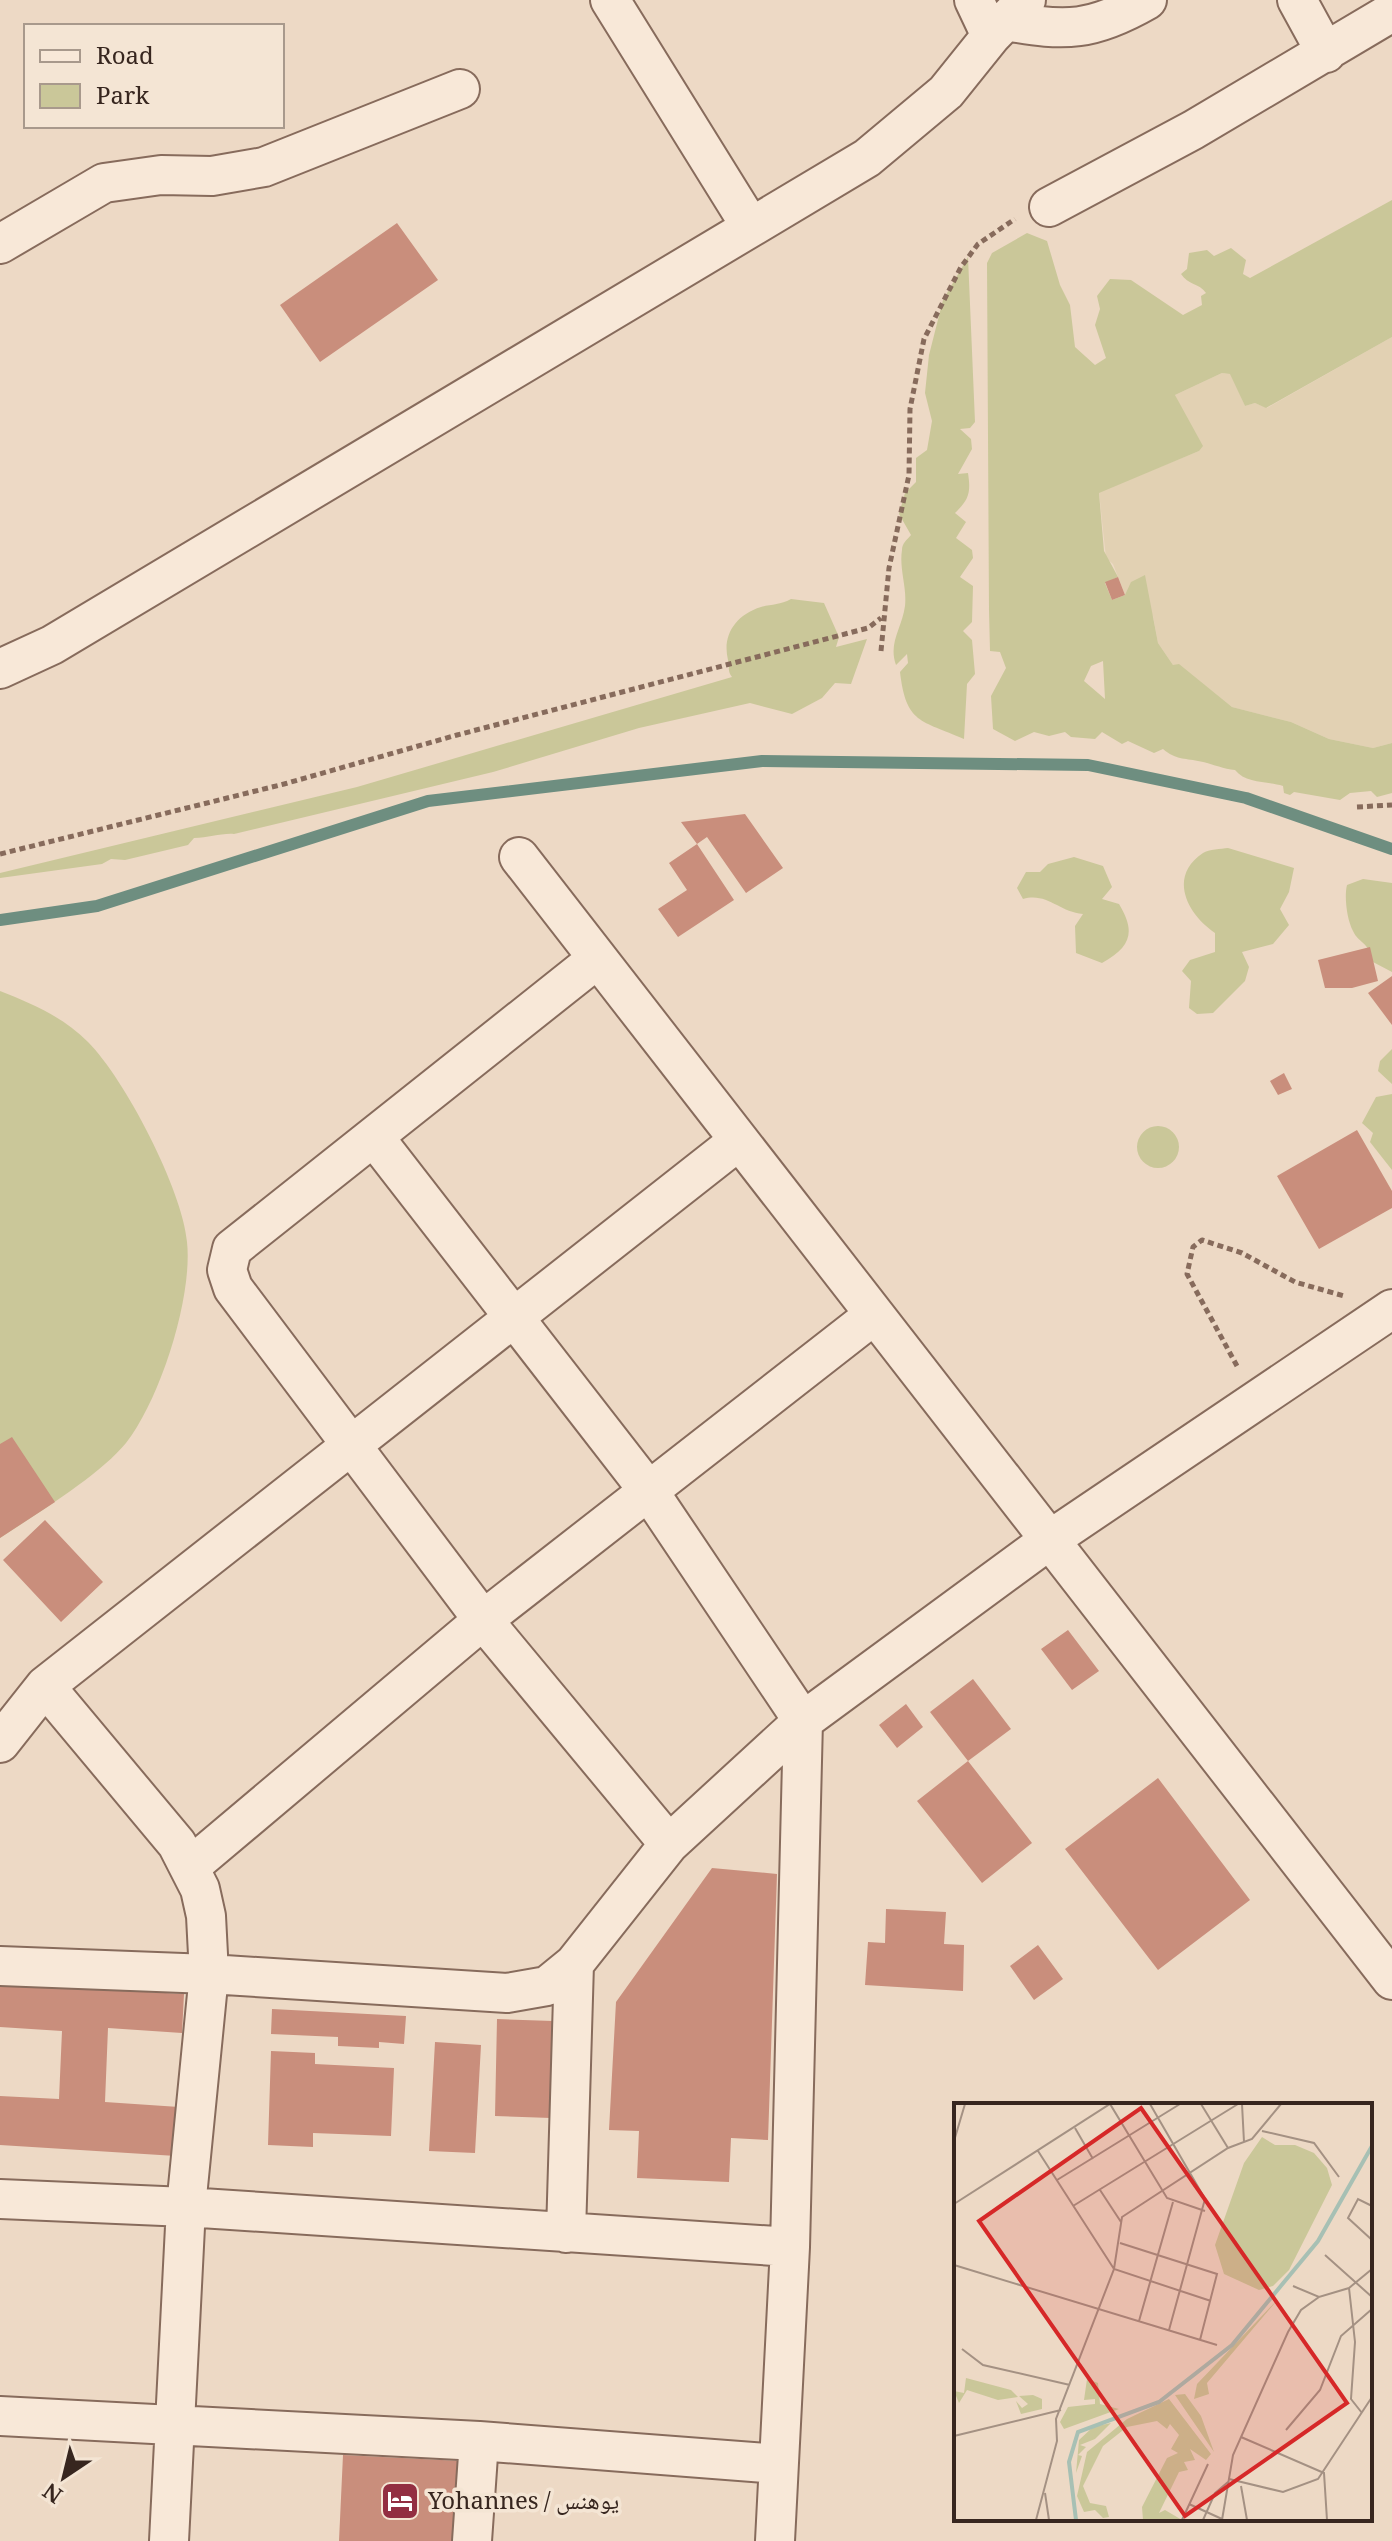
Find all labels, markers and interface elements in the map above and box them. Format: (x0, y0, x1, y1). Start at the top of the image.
legend (24, 24, 284, 128)
text: Road (96, 38, 154, 79)
text: Park (96, 78, 150, 119)
inset map (954, 2103, 1372, 2521)
north arrow (24, 2437, 104, 2517)
text: N (36, 2470, 72, 2511)
hotel icon: Yohannes / يوهنس (379, 2480, 421, 2522)
place label: Yohannes / يوهنس (427, 2483, 619, 2524)

